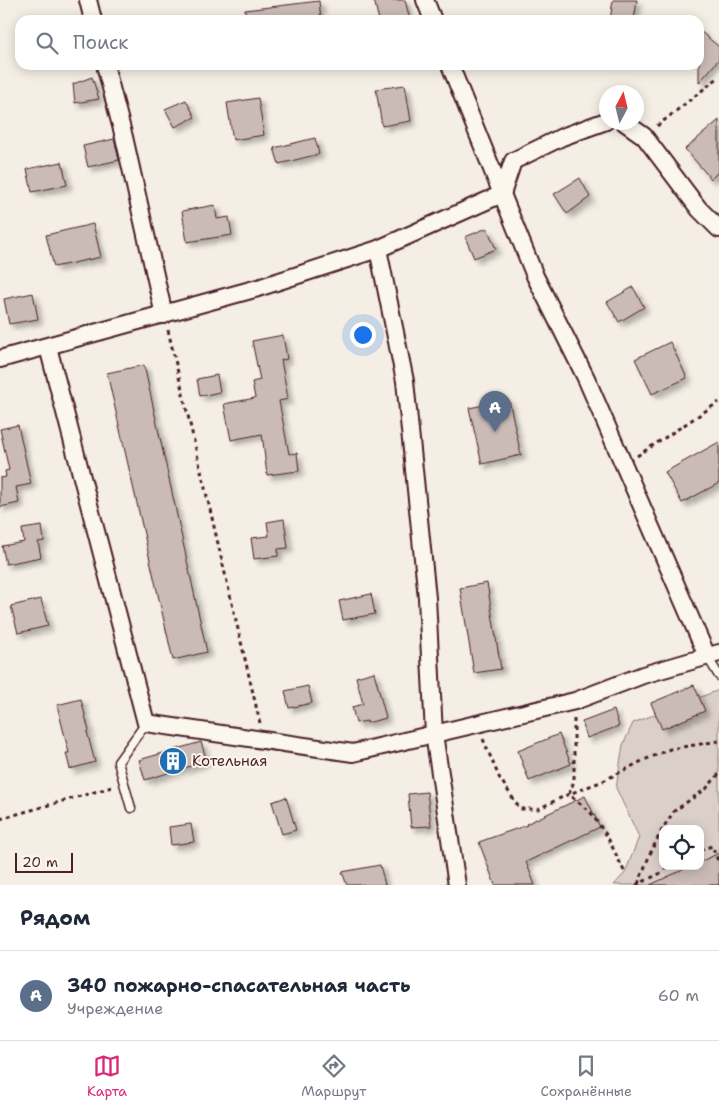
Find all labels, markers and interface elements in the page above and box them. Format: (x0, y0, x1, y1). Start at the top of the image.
search box (15, 15, 704, 70)
icon: search (33, 29, 61, 57)
text: Поиск (73, 30, 128, 55)
north arrow (599, 85, 644, 130)
your location (350, 322, 376, 348)
pin: A (479, 391, 511, 432)
building icon: Котельная (158, 746, 188, 776)
place label: Котельная (192, 751, 267, 771)
map controls (659, 825, 704, 870)
button: locate (659, 825, 704, 870)
scale bar (15, 850, 72, 873)
text: 20 m (22, 853, 58, 871)
text: Рядом (20, 904, 90, 932)
text: 340 пожарно-спасательная часть (67, 973, 411, 998)
text: A (30, 985, 42, 1006)
text: 60 m (658, 985, 699, 1006)
text: Учреждение (67, 998, 163, 1019)
tab: Карта (87, 1052, 127, 1100)
tab: Маршрут (301, 1052, 366, 1100)
tab: Сохранённые (541, 1052, 632, 1100)

